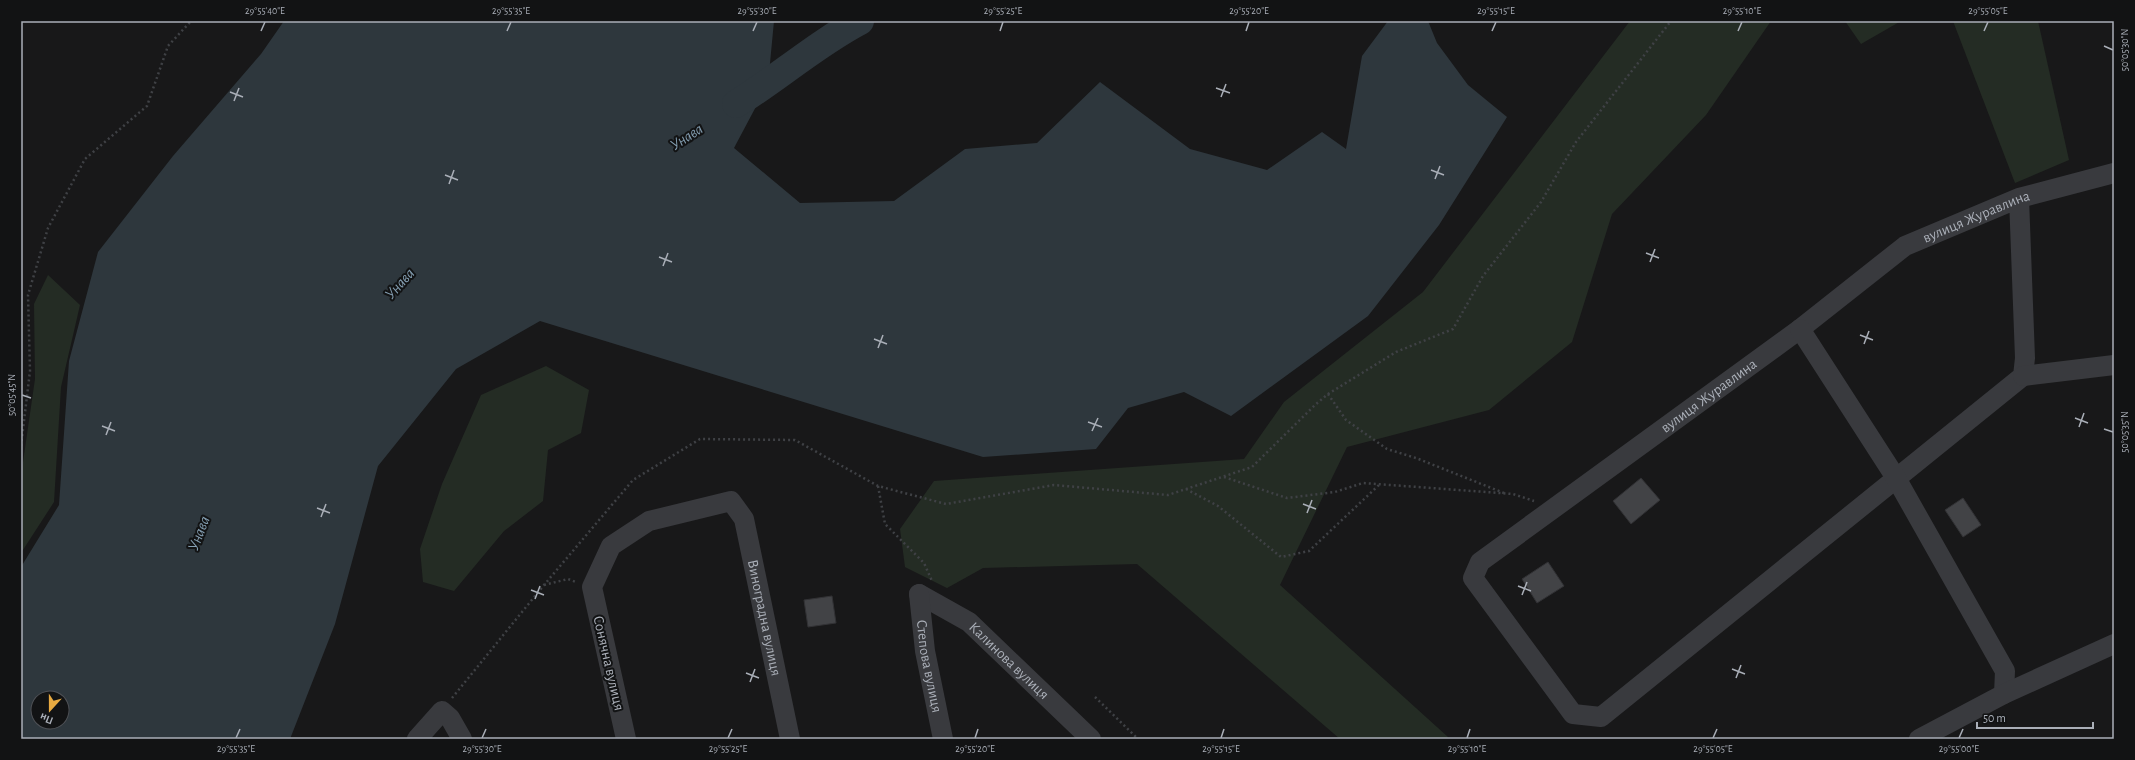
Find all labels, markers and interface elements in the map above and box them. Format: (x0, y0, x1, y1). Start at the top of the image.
text: 29°55'40"E (245, 6, 285, 16)
text: 29°55'35"E (492, 6, 530, 16)
text: 29°55'30"E (737, 6, 777, 16)
text: 29°55'25"E (984, 6, 1022, 16)
text: 29°55'20"E (1229, 6, 1269, 16)
text: 29°55'15"E (1477, 6, 1515, 16)
text: 29°55'10"E (1723, 6, 1761, 16)
text: 29°55'05"E (1968, 6, 2008, 16)
text: 50°05'30"N (2120, 29, 2130, 71)
water label: Унава (667, 120, 706, 153)
street label: вулиця Журавлина (1921, 188, 2031, 246)
water label: Унава (382, 265, 418, 302)
street label: вулиця Журавлина (1658, 356, 1760, 436)
text: 50°05'45"N (7, 374, 17, 416)
text: 50°05'35"N (2120, 411, 2130, 453)
water label: Унава (185, 514, 213, 553)
street label: Виноградна вулиця (745, 558, 784, 677)
street label: Сонячна вулиця (590, 614, 627, 712)
street label: Степова вулиця (914, 619, 944, 714)
street label: Калинова вулиця (966, 619, 1052, 702)
north arrow (30, 690, 70, 730)
scale bar (1977, 704, 2093, 730)
text: Пн (38, 711, 55, 726)
text: 50 m (1983, 712, 2006, 724)
text: 29°55'35"E (217, 744, 255, 754)
text: 29°55'30"E (462, 744, 502, 754)
text: 29°55'25"E (709, 744, 747, 754)
text: 29°55'20"E (955, 744, 995, 754)
text: 29°55'15"E (1202, 744, 1240, 754)
text: 29°55'10"E (1448, 744, 1486, 754)
text: 29°55'05"E (1693, 744, 1733, 754)
text: 29°55'00"E (1939, 744, 1979, 754)

